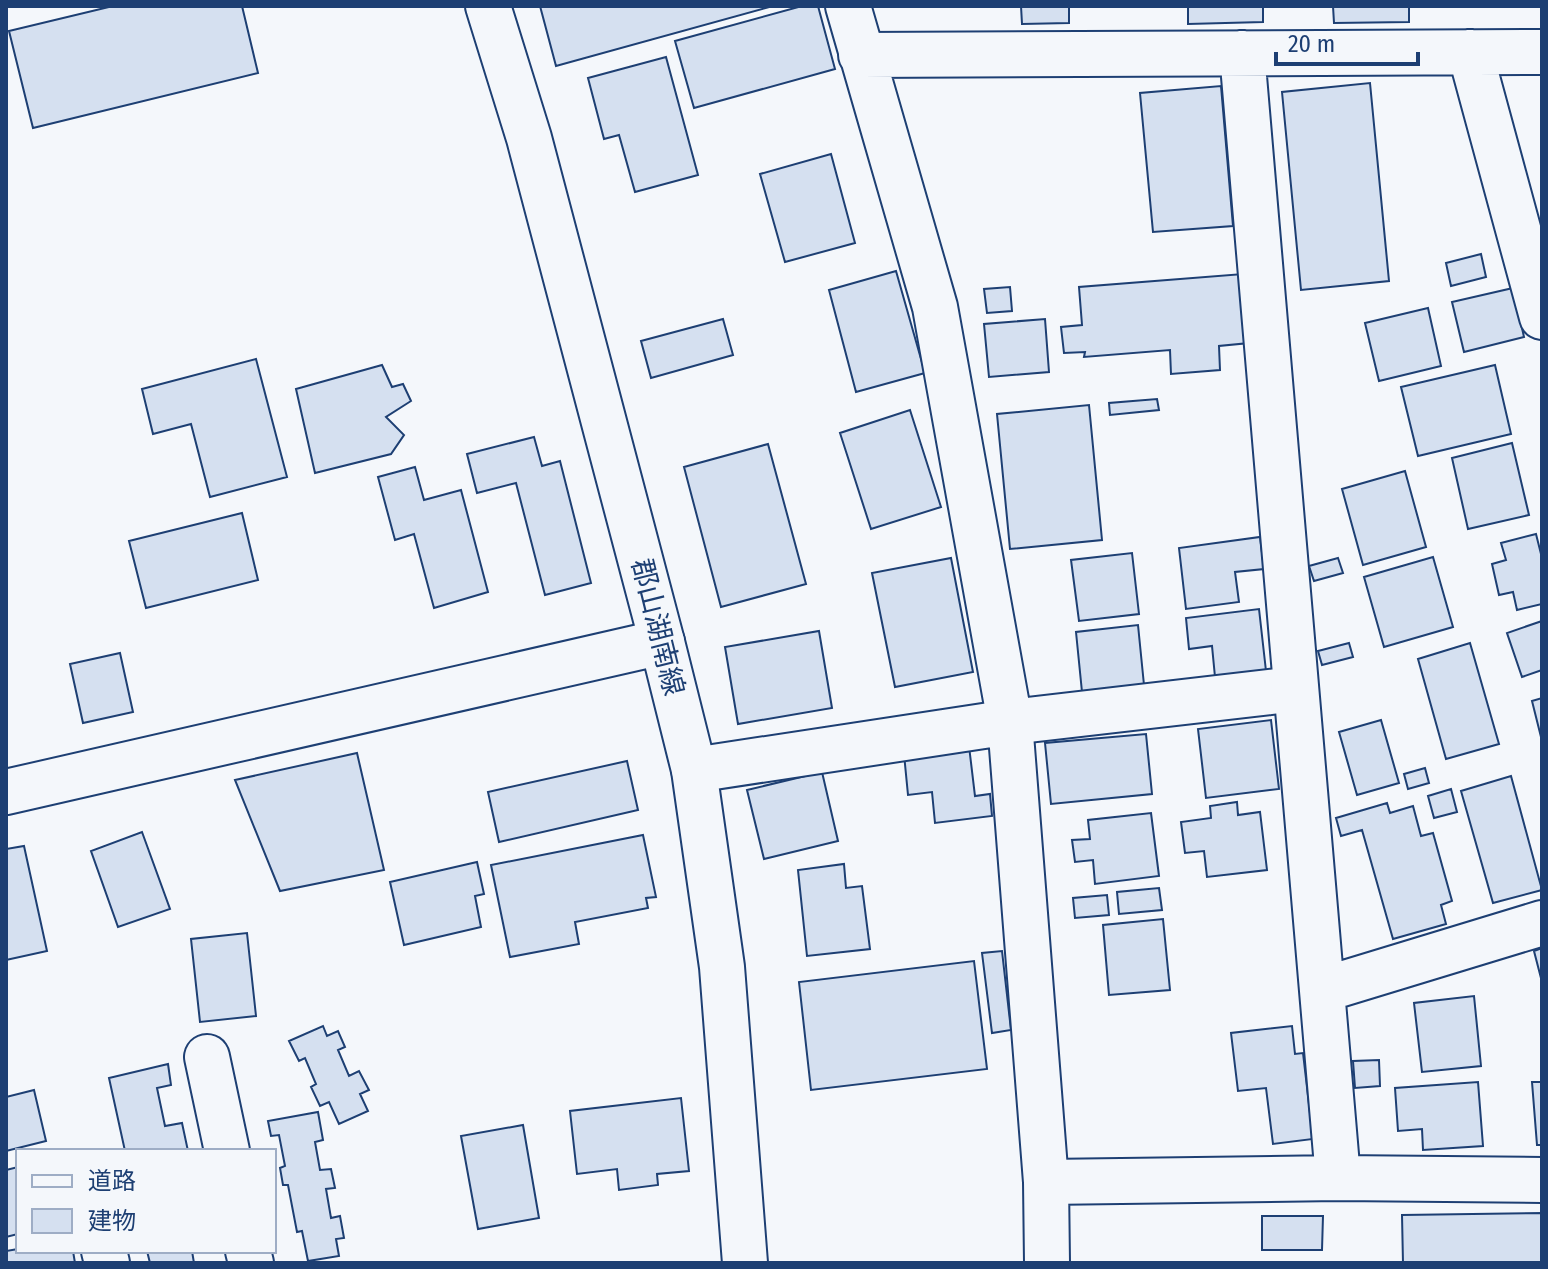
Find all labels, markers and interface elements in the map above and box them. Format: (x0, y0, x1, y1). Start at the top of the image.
scale bar (1276, 16, 1418, 66)
text: 20 m (1288, 30, 1335, 58)
street label: 郡山湖南線 (625, 555, 691, 699)
legend (16, 1149, 276, 1253)
text: 道路 (88, 1167, 136, 1195)
text: 建物 (88, 1207, 136, 1235)

